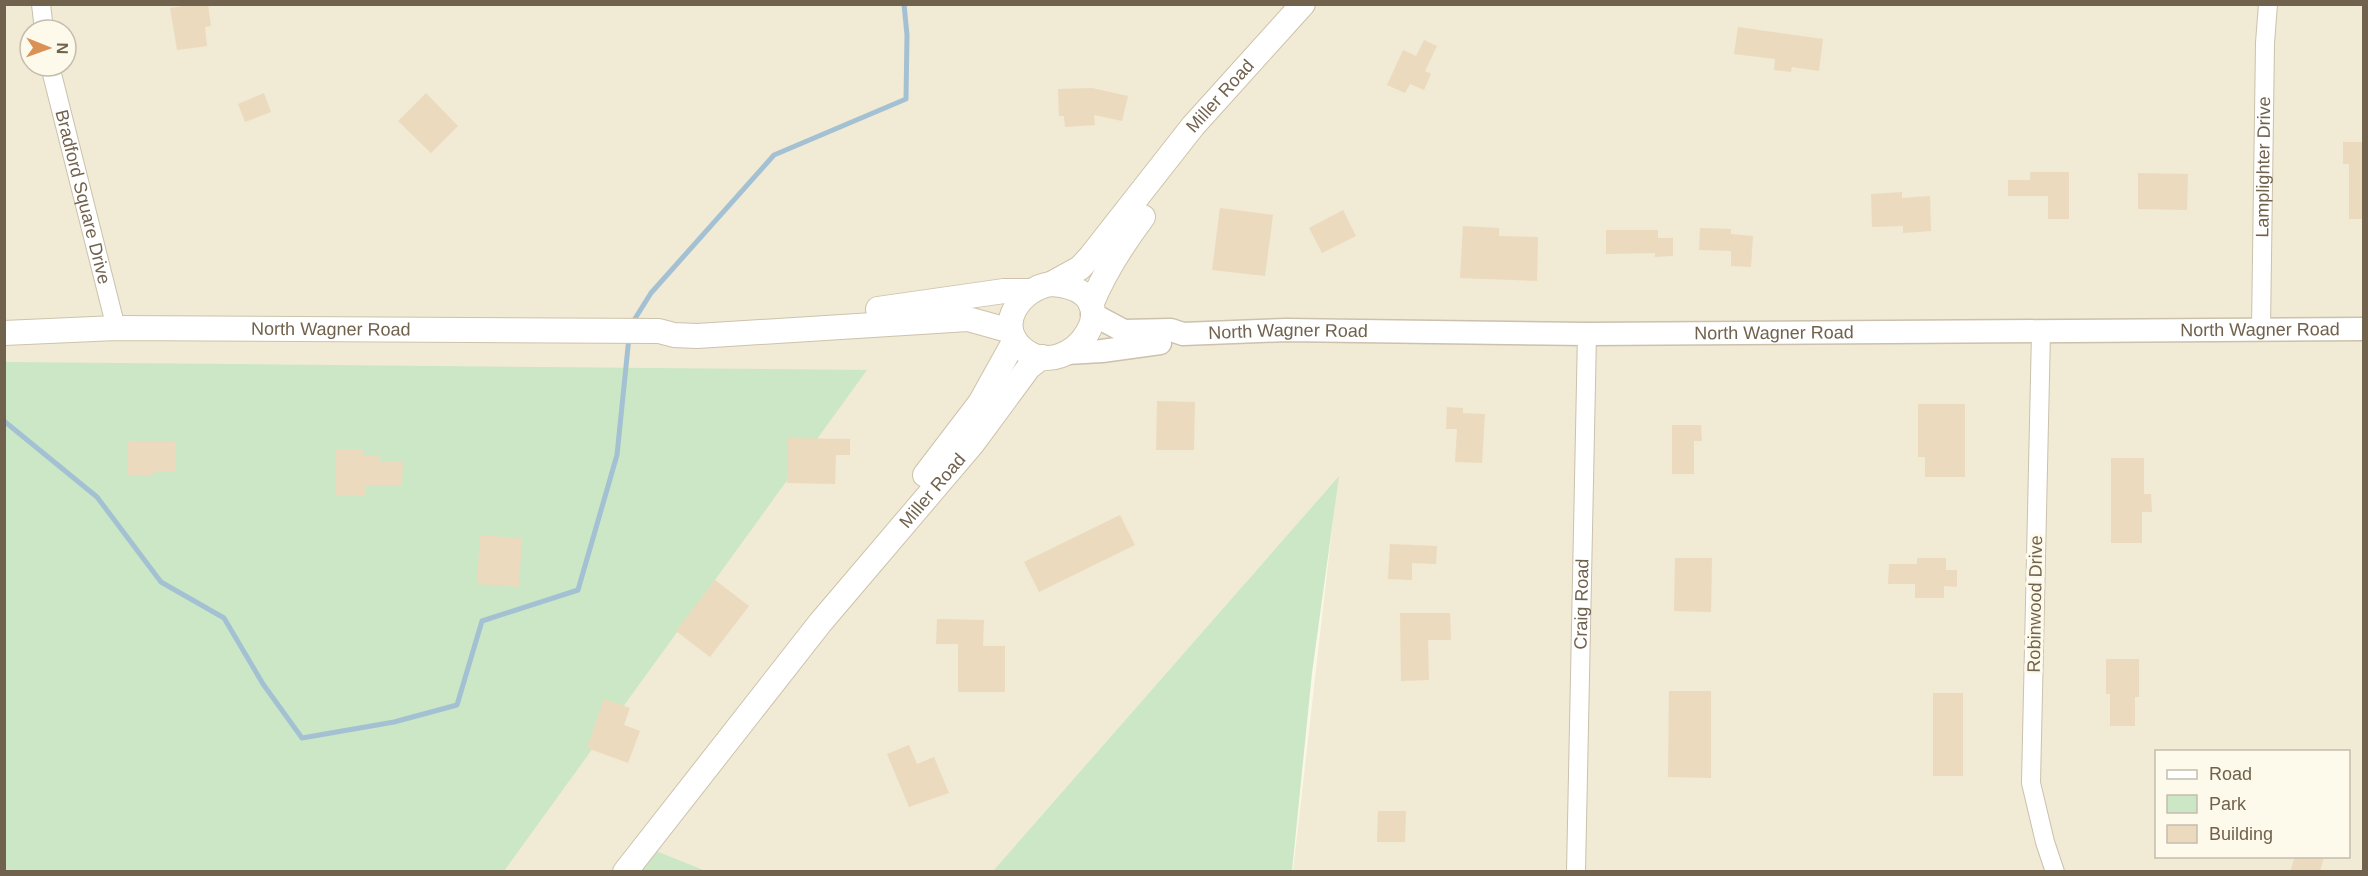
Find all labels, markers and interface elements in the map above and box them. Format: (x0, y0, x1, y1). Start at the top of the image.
north arrow (18, 18, 78, 78)
text: N (54, 42, 71, 54)
street label: Miller Road (1182, 56, 1258, 137)
street label: Lamplighter Drive (2252, 96, 2274, 238)
street label: Bradford Square Drive (51, 108, 115, 286)
street label: North Wagner Road (251, 319, 411, 340)
street label: North Wagner Road (2180, 319, 2340, 340)
street label: North Wagner Road (1208, 320, 1368, 343)
street label: North Wagner Road (1694, 322, 1854, 343)
street label: Miller Road (895, 449, 970, 532)
street label: Robinwood Drive (2024, 535, 2046, 673)
street label: Craig Road (1571, 558, 1592, 650)
legend (2155, 750, 2350, 858)
text: Road (2209, 764, 2252, 784)
text: Park (2209, 794, 2247, 814)
text: Building (2209, 824, 2273, 844)

